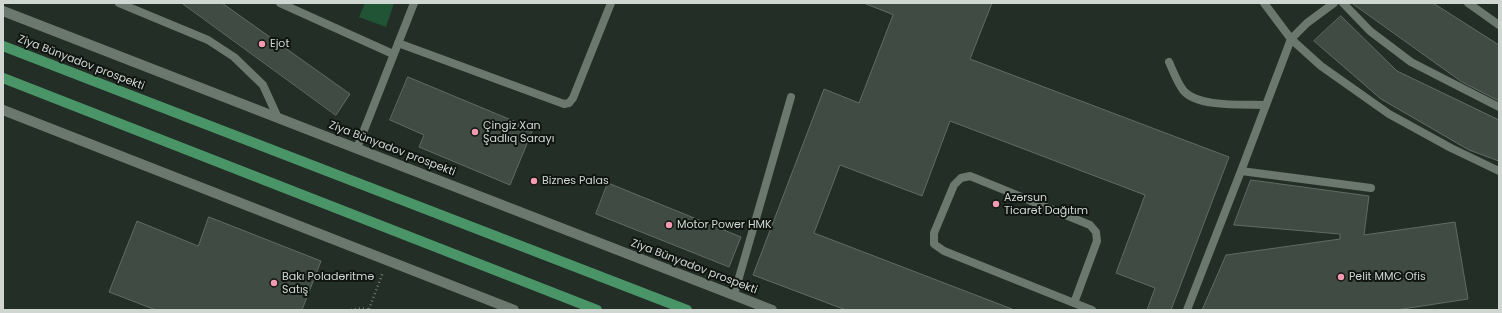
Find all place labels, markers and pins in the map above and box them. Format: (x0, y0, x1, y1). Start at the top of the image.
place label: Ejot (270, 37, 289, 51)
marker: Ejot (257, 39, 267, 49)
place label: Çingiz Xan Şadlıq Sarayı (483, 119, 554, 145)
marker: Çingiz Xan Şadlıq Sarayı (470, 127, 480, 137)
place label: Biznes Palas (542, 174, 609, 188)
marker: Biznes Palas (529, 176, 539, 186)
place label: Azərsun Ticarət Dağıtım (1004, 191, 1088, 217)
marker: Azərsun Ticarət Dağıtım (991, 199, 1001, 209)
place label: Motor Power HMK (677, 218, 772, 232)
marker: Motor Power HMK (664, 220, 674, 230)
place label: Bakı Poladəritmə Satış (282, 270, 374, 296)
place label: Pelit MMC Ofis (1349, 270, 1426, 284)
marker: Pelit MMC Ofis (1336, 272, 1346, 282)
marker: Bakı Poladəritmə Satış (269, 278, 279, 288)

